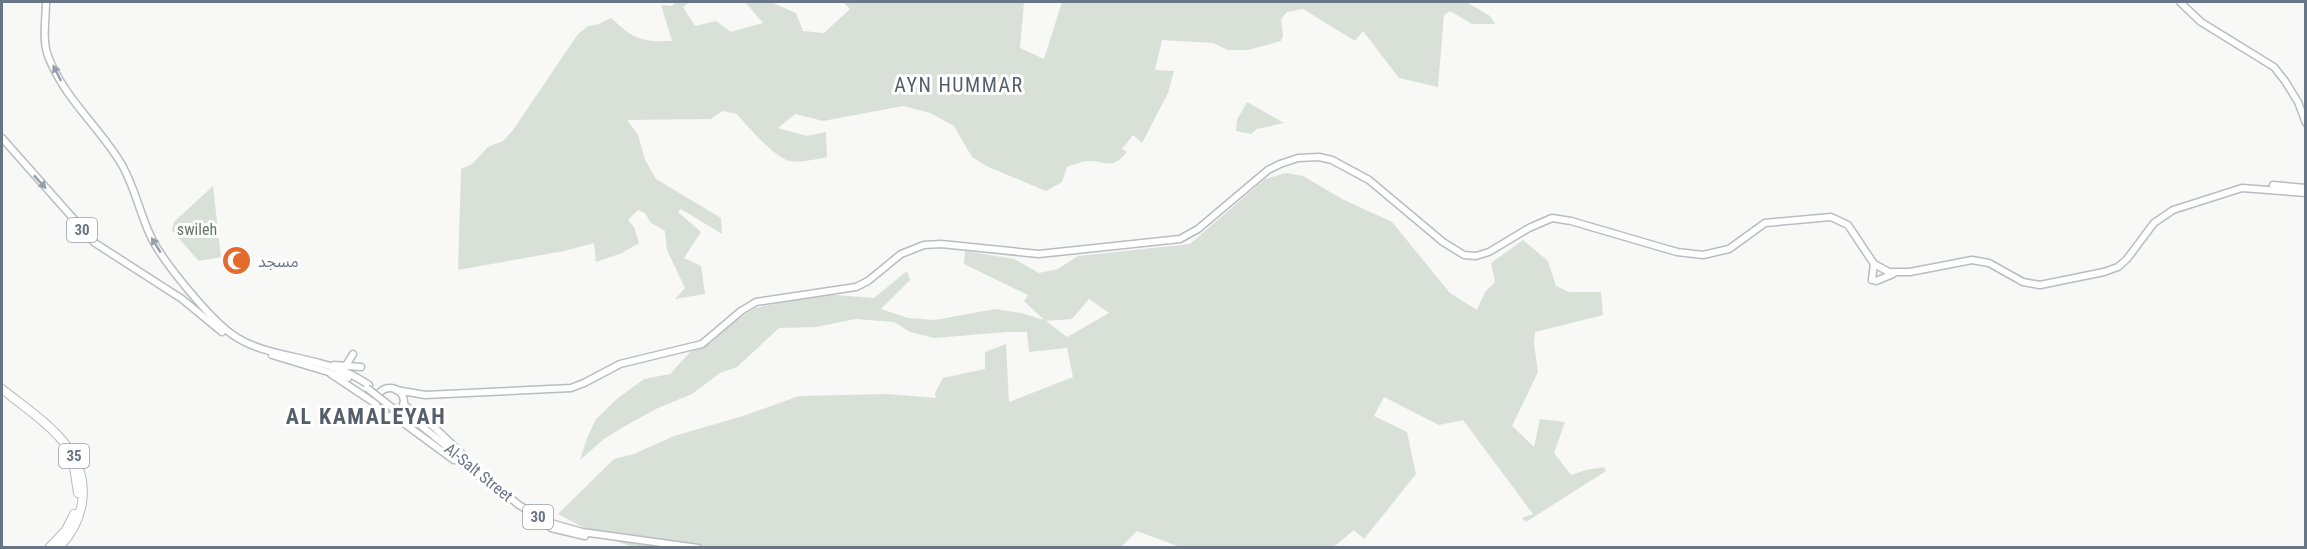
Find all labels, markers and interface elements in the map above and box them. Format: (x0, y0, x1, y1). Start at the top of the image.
one-way arrow (52, 65, 61, 82)
district label: AYN HUMMAR (894, 73, 1024, 97)
one-way arrow (33, 174, 46, 189)
road number: 30 (67, 218, 97, 242)
park label: swileh (177, 220, 217, 239)
one-way arrow (151, 237, 162, 253)
mosque icon: مسجد (221, 245, 253, 277)
place label: مسجد (258, 252, 299, 271)
district label: AL KAMALEYAH (286, 404, 446, 429)
street label: Al-Salt Street (441, 439, 517, 506)
road number: 35 (59, 444, 89, 468)
road number: 30 (523, 505, 553, 529)

